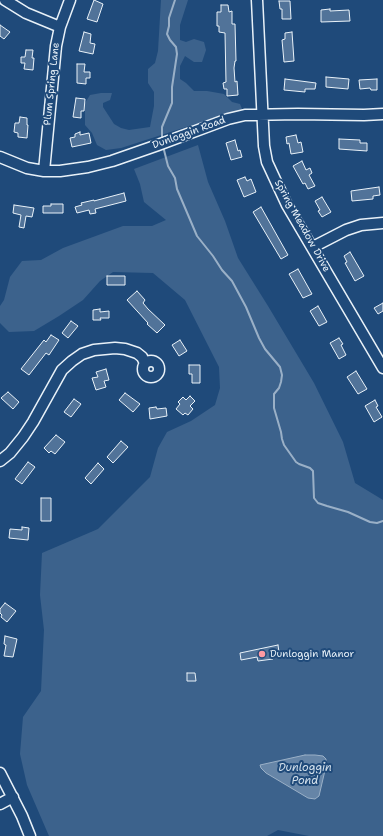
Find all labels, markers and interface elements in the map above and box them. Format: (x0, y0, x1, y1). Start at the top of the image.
street label: Plum Spring Lane (42, 42, 62, 126)
street label: Dunloggin Road (151, 114, 227, 152)
street label: Spring Meadow Drive (272, 178, 332, 274)
place label: Dunloggin Manor (270, 648, 354, 660)
marker: Dunloggin Manor (257, 649, 267, 659)
water label: Dunloggin Pond (278, 761, 332, 787)

